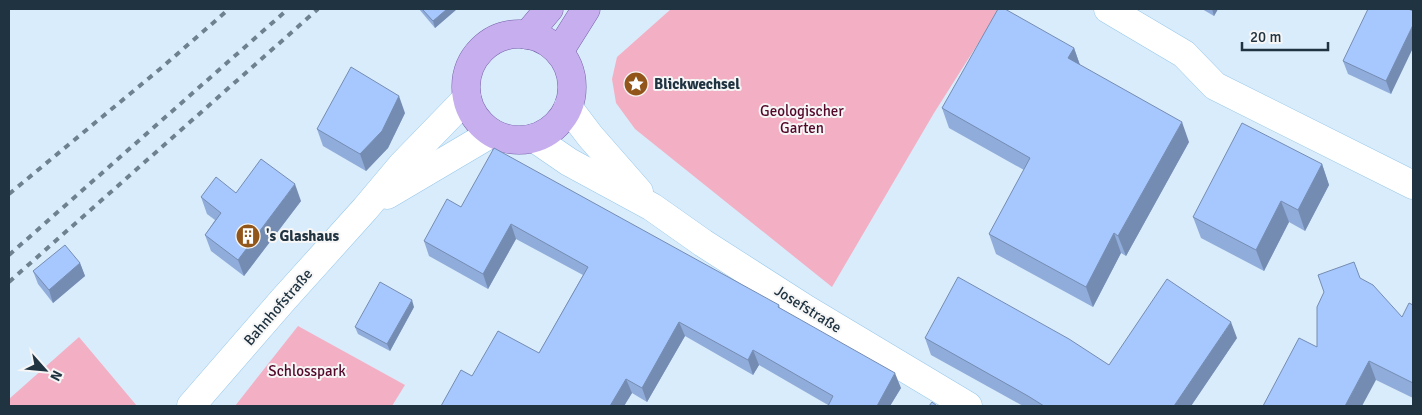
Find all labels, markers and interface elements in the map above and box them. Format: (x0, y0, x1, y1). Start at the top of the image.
scale bar (1242, 20, 1328, 52)
text: 20 m (1250, 28, 1281, 46)
place icon: Blickwechsel (623, 71, 649, 97)
place label: Blickwechsel (654, 75, 740, 93)
park label: Geologischer Garten (760, 102, 844, 137)
building icon: 's Glashaus (235, 223, 261, 249)
place label: 's Glashaus (266, 227, 339, 245)
street label: Bahnhofstraße (240, 265, 316, 349)
street label: Josefstraße (771, 281, 845, 337)
north arrow (20, 345, 70, 395)
park label: Schlosspark (268, 362, 346, 380)
text: N (46, 367, 66, 384)

